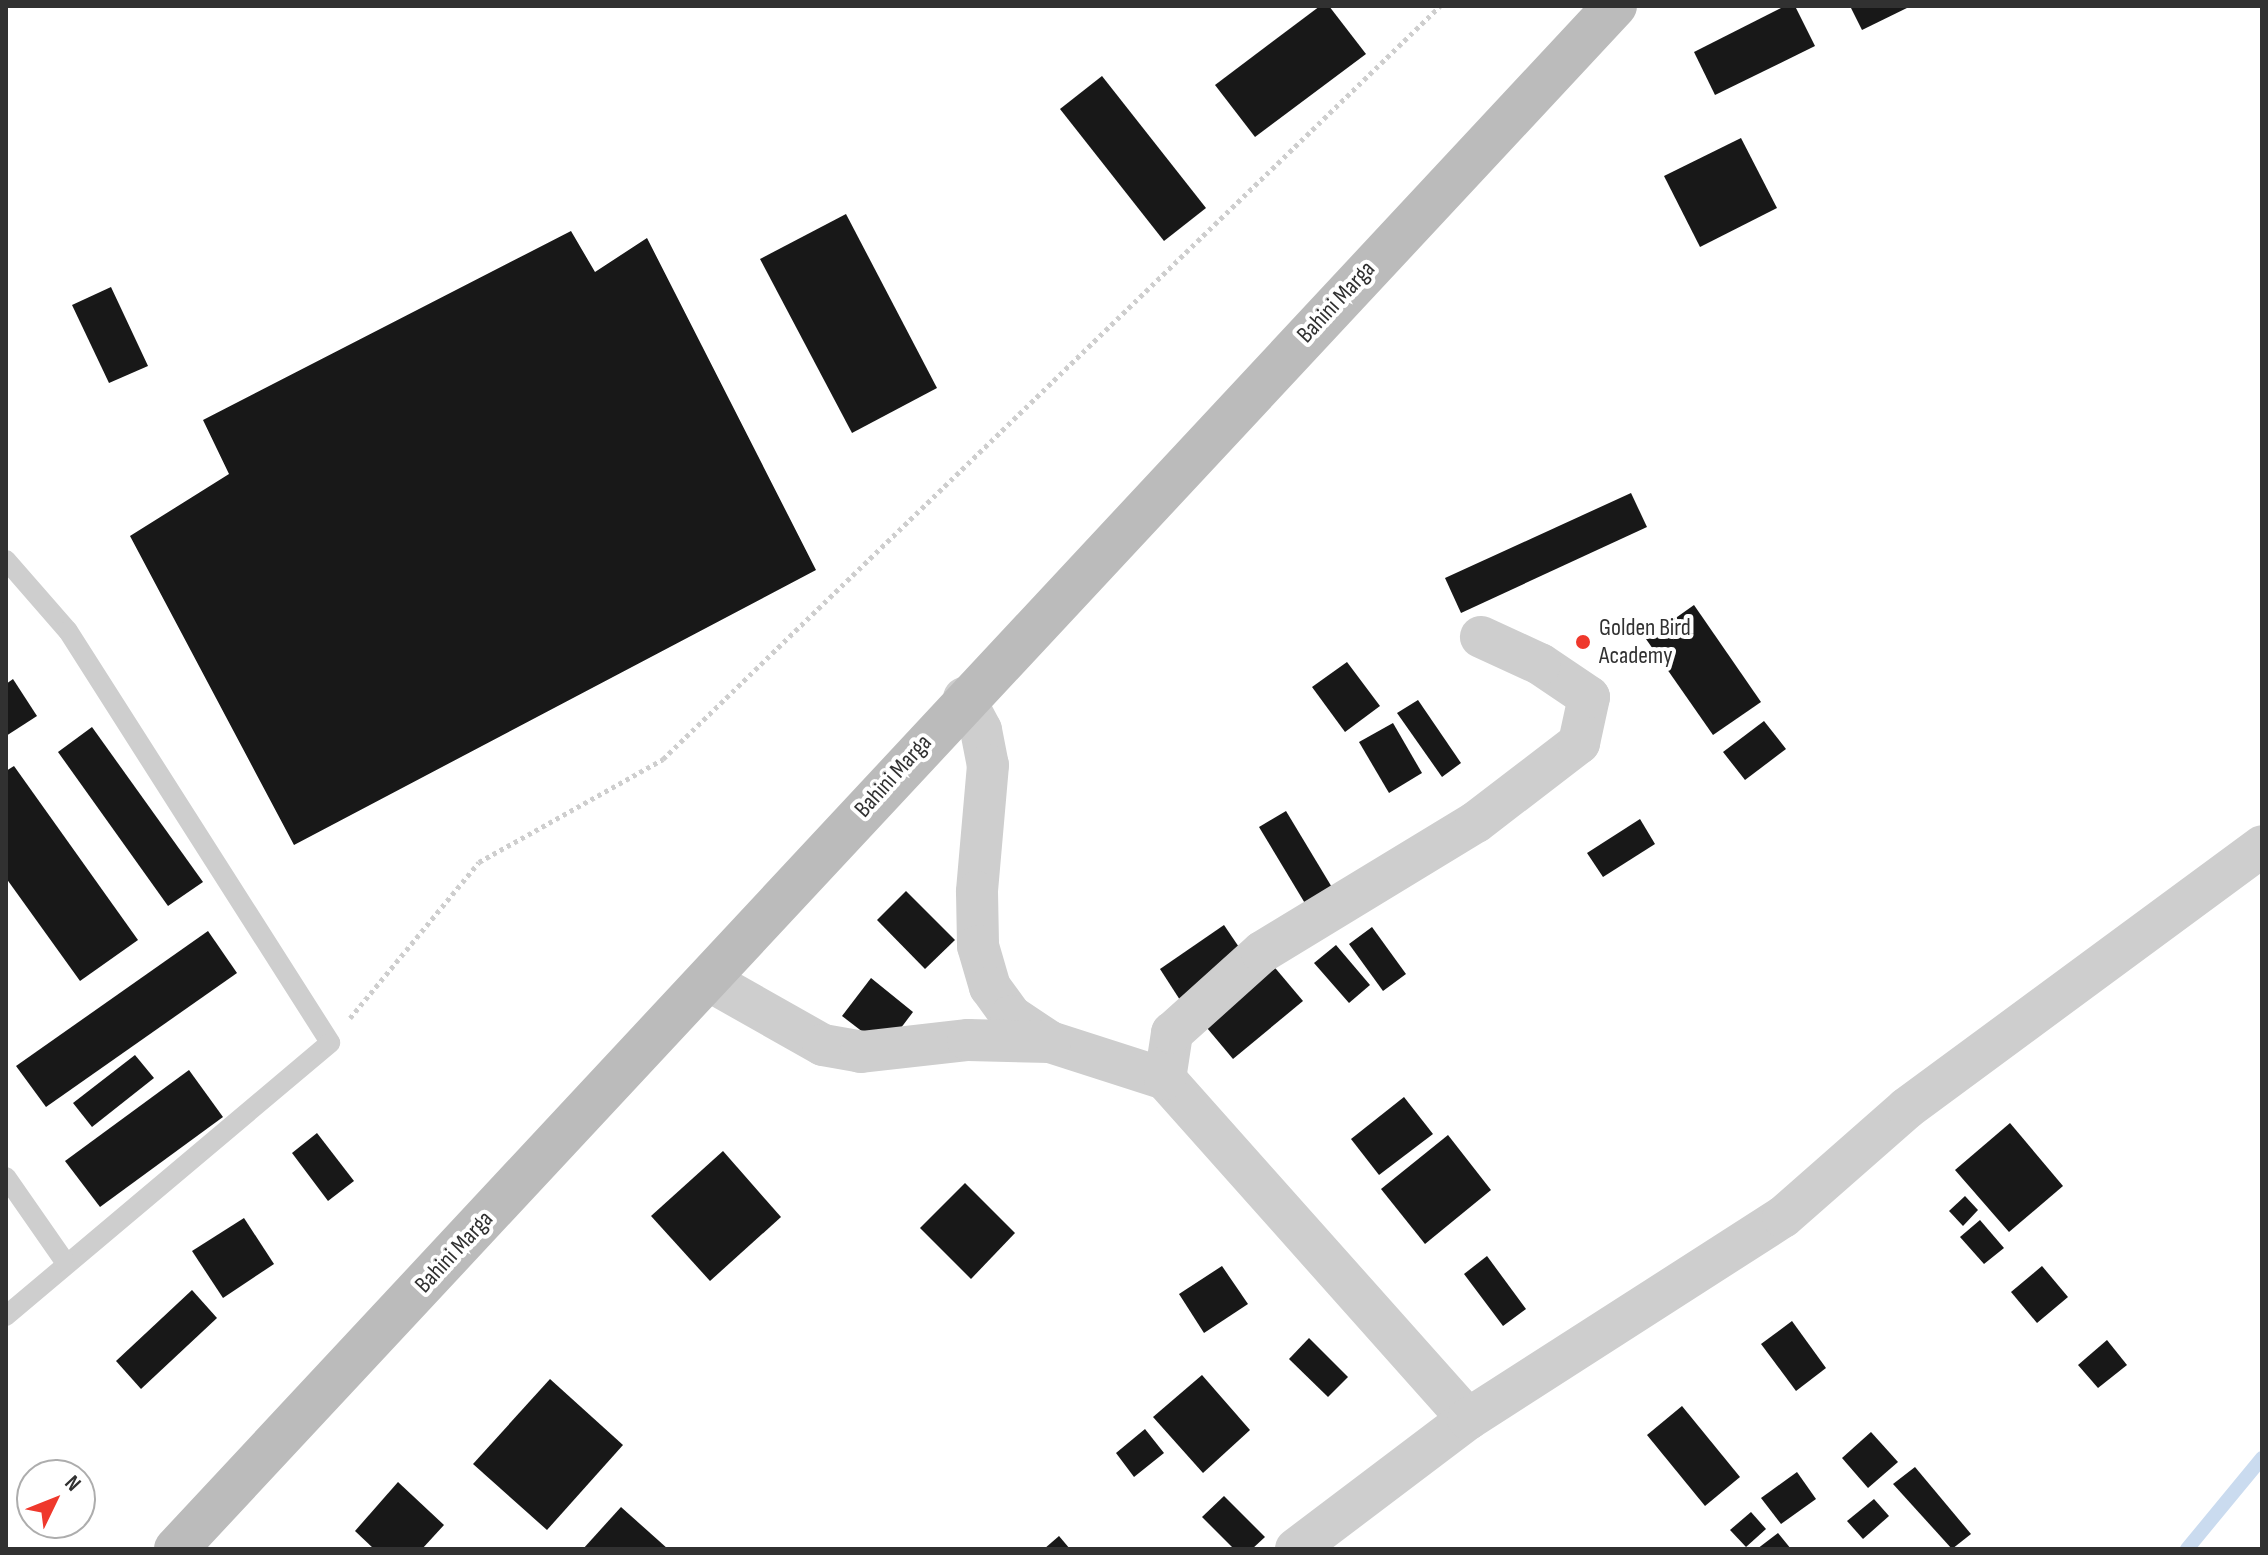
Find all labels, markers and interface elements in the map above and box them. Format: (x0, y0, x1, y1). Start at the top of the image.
street label: Bahini Marga (1291, 255, 1381, 349)
place label: Golden Bird Academy (1599, 614, 1691, 670)
marker: Golden Bird Academy (1574, 633, 1592, 651)
street label: Bahini Marga (848, 729, 938, 823)
street label: Bahini Marga (409, 1205, 499, 1299)
north arrow (16, 1459, 96, 1539)
text: N (59, 1470, 86, 1497)

